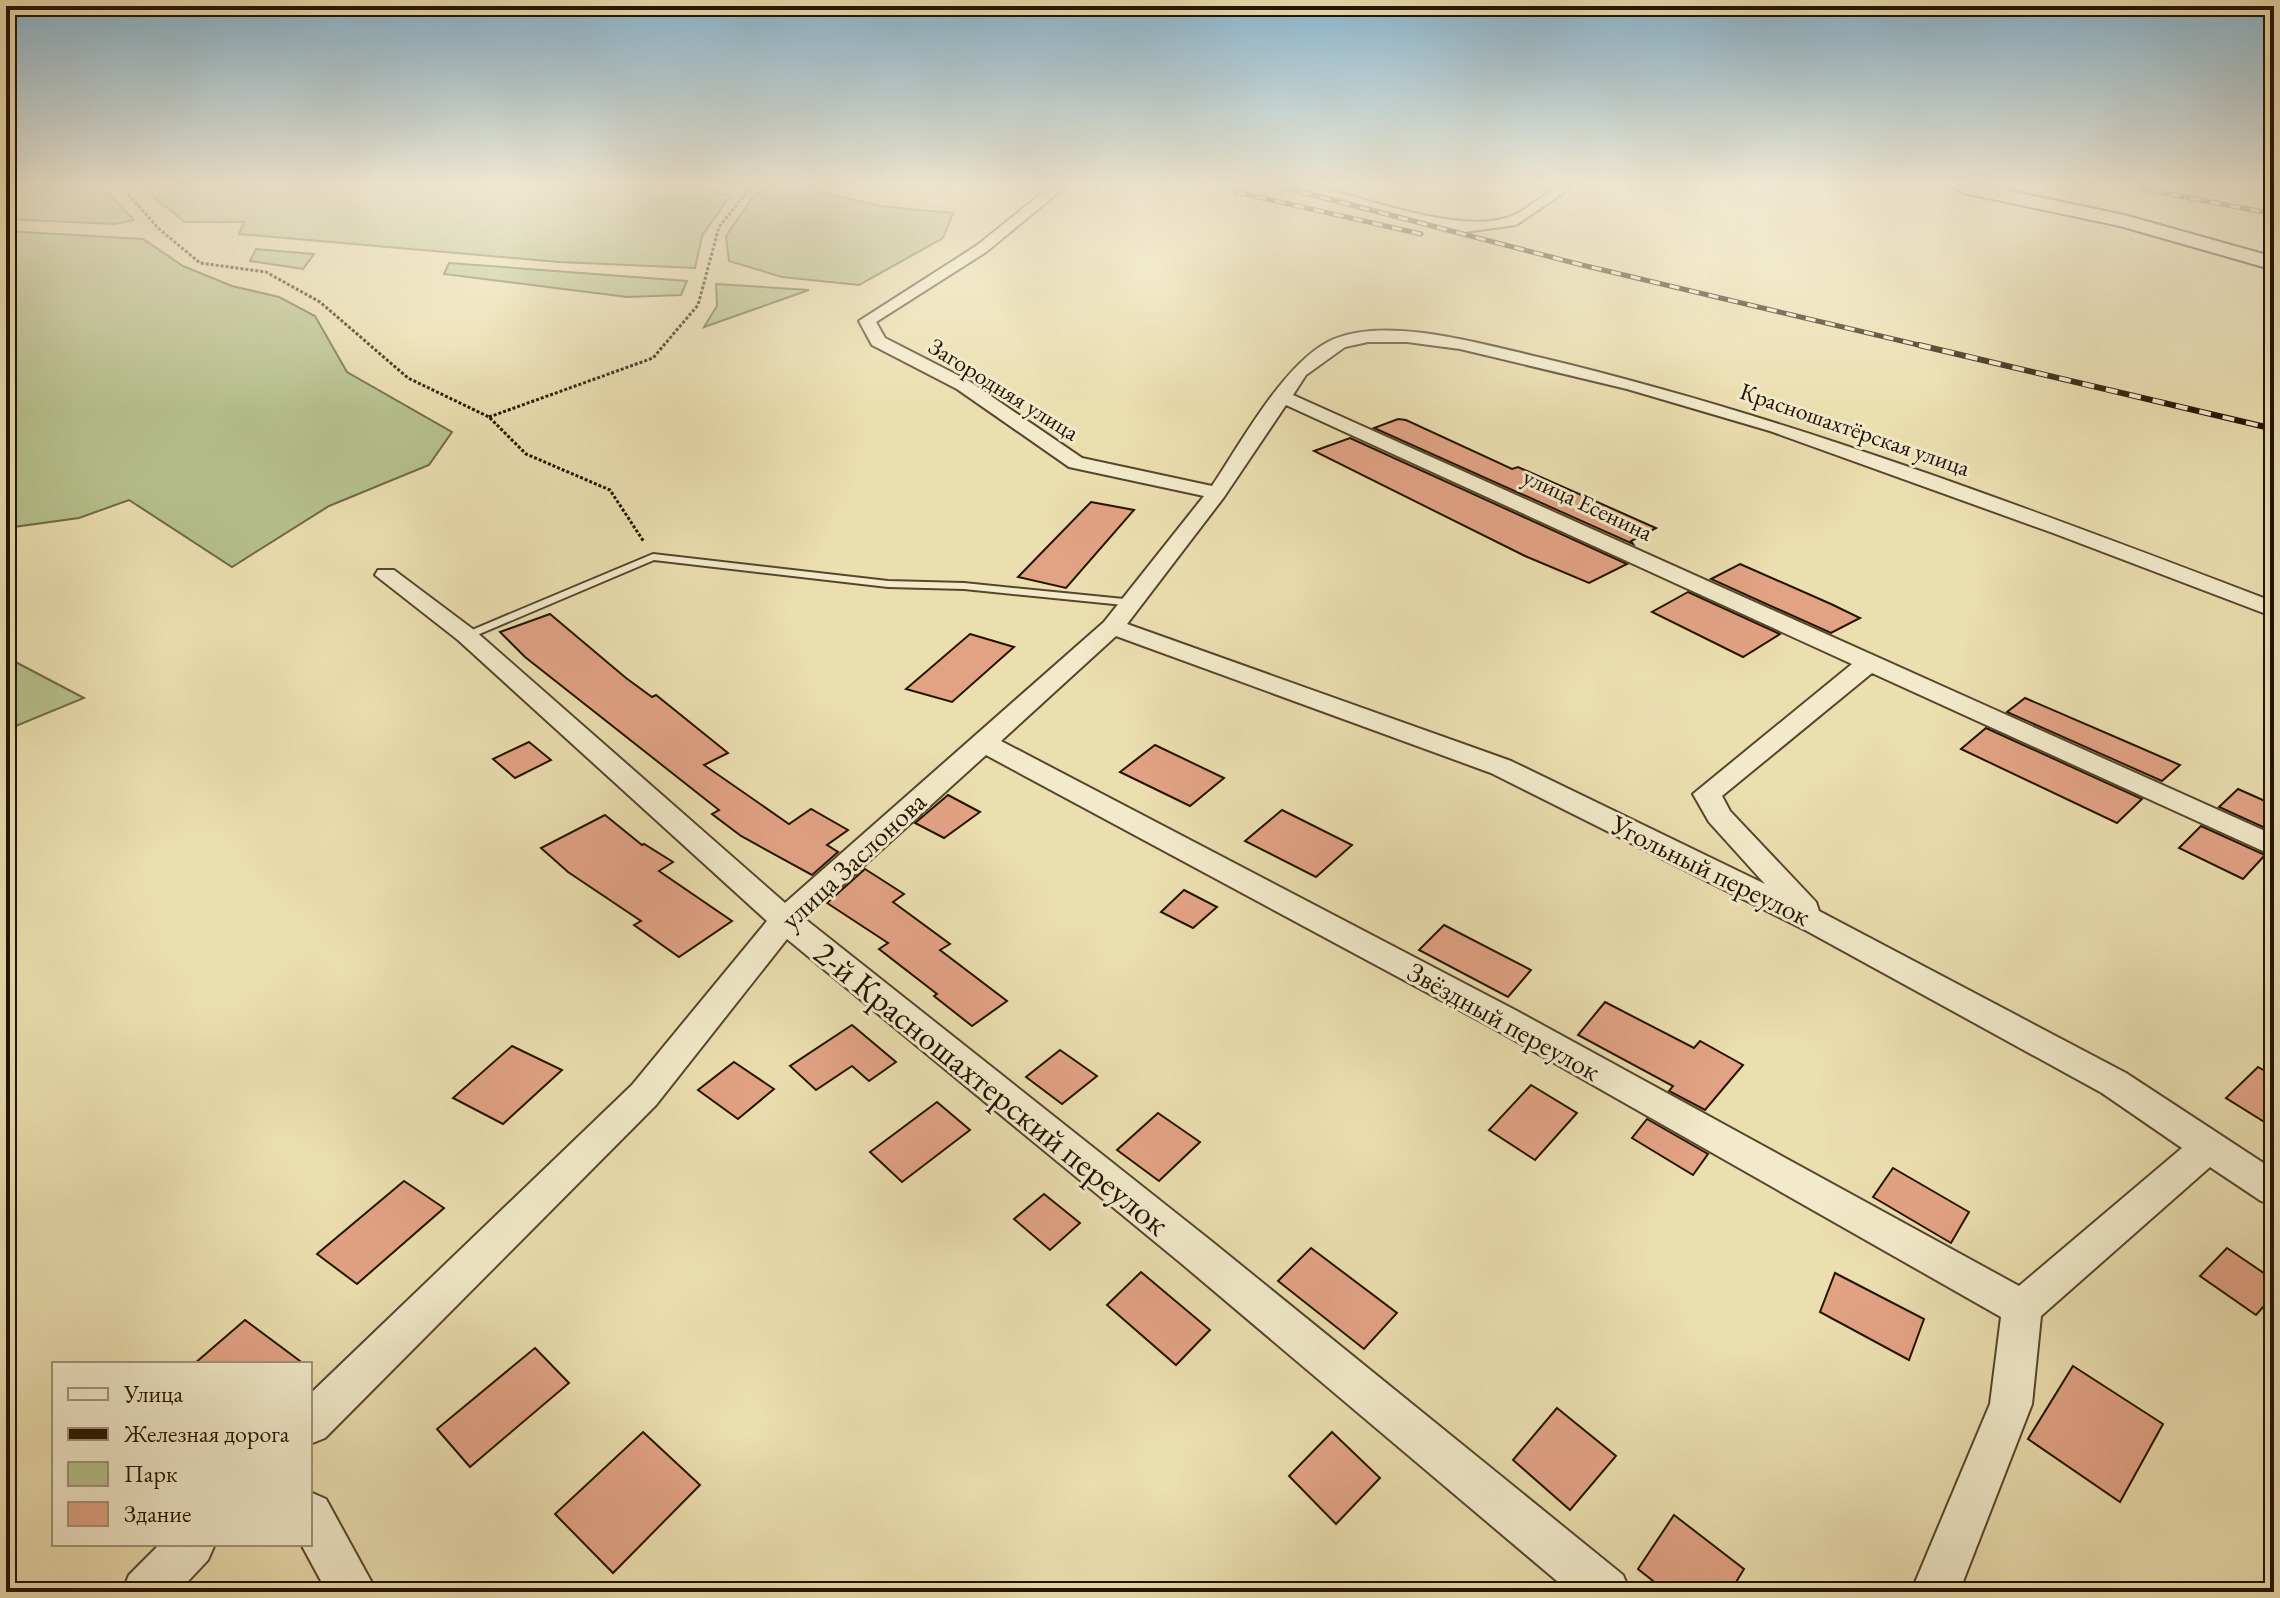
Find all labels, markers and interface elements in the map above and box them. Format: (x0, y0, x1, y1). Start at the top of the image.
street label: Загородняя улица (923, 330, 1085, 448)
street label: Красношахтёрская улица (1736, 375, 1974, 483)
street label: улица Есенина (1518, 460, 1658, 548)
street label: улица Заслонова (773, 783, 934, 937)
street label: Угольный переулок (1604, 806, 1817, 934)
street label: 2-й Красношахтерский переулок (805, 931, 1179, 1245)
street label: Звёздный переулок (1401, 953, 1607, 1089)
legend (52, 1362, 312, 1546)
text: Улица (123, 1378, 183, 1409)
text: Железная дорога (123, 1418, 290, 1449)
text: Парк (124, 1458, 178, 1489)
text: Здание (124, 1498, 191, 1529)

